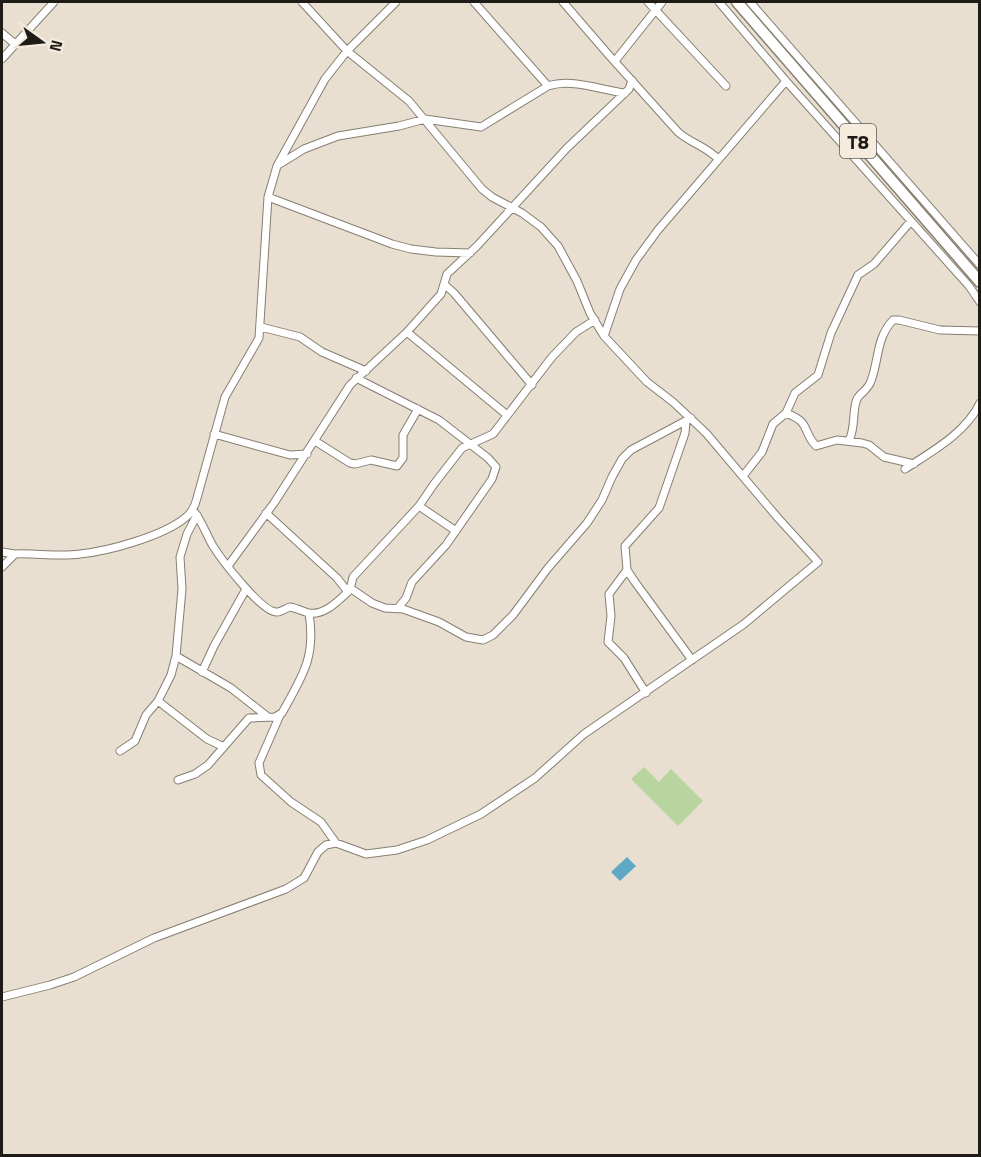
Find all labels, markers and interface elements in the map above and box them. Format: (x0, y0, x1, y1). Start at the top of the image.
north arrow (12, 12, 72, 72)
text: N (43, 37, 70, 54)
road number: T8 (840, 124, 876, 158)

